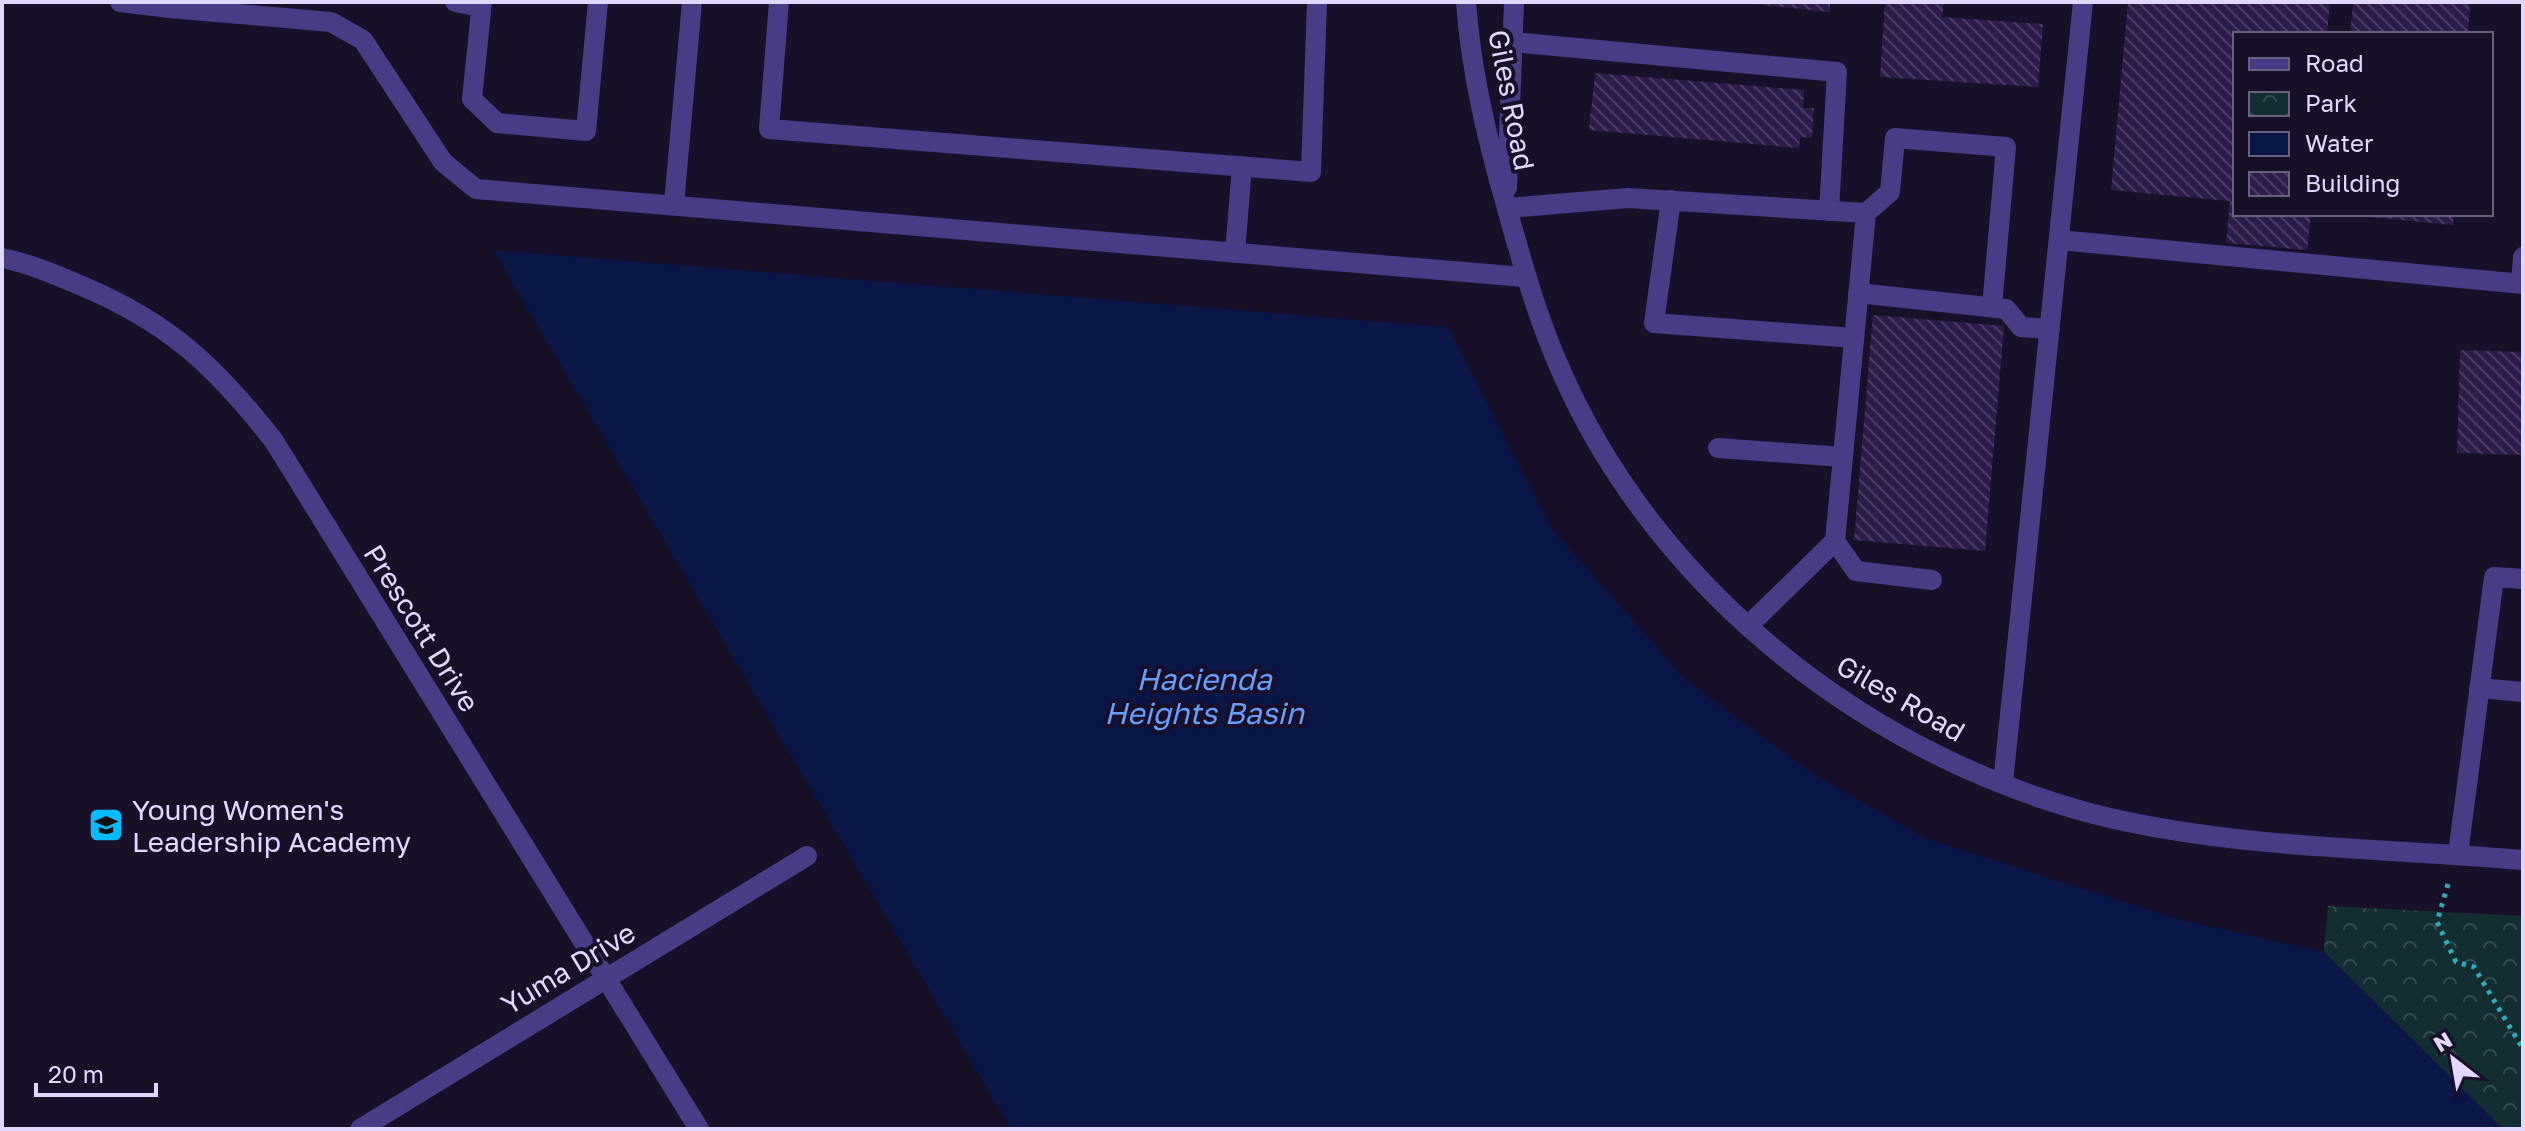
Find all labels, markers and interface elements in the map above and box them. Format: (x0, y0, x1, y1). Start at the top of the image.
street label: Giles Road (1482, 27, 1542, 173)
legend (2233, 32, 2493, 216)
text: Road (2305, 48, 2364, 77)
text: Park (2305, 88, 2357, 117)
text: Water (2305, 128, 2373, 157)
text: Building (2305, 168, 2400, 197)
street label: Prescott Drive (357, 538, 487, 718)
street label: Giles Road (1831, 648, 1971, 748)
water label: Hacienda Heights Basin (1104, 661, 1305, 731)
place label: Young Women's Leadership Academy (132, 793, 411, 858)
school or university icon: Young Women's Leadership Academy (87, 806, 125, 844)
street label: Yuma Drive (495, 915, 641, 1021)
north arrow (2413, 1019, 2493, 1099)
text: N (2428, 1026, 2457, 1057)
scale bar (36, 1047, 156, 1097)
text: 20 m (48, 1059, 104, 1088)

